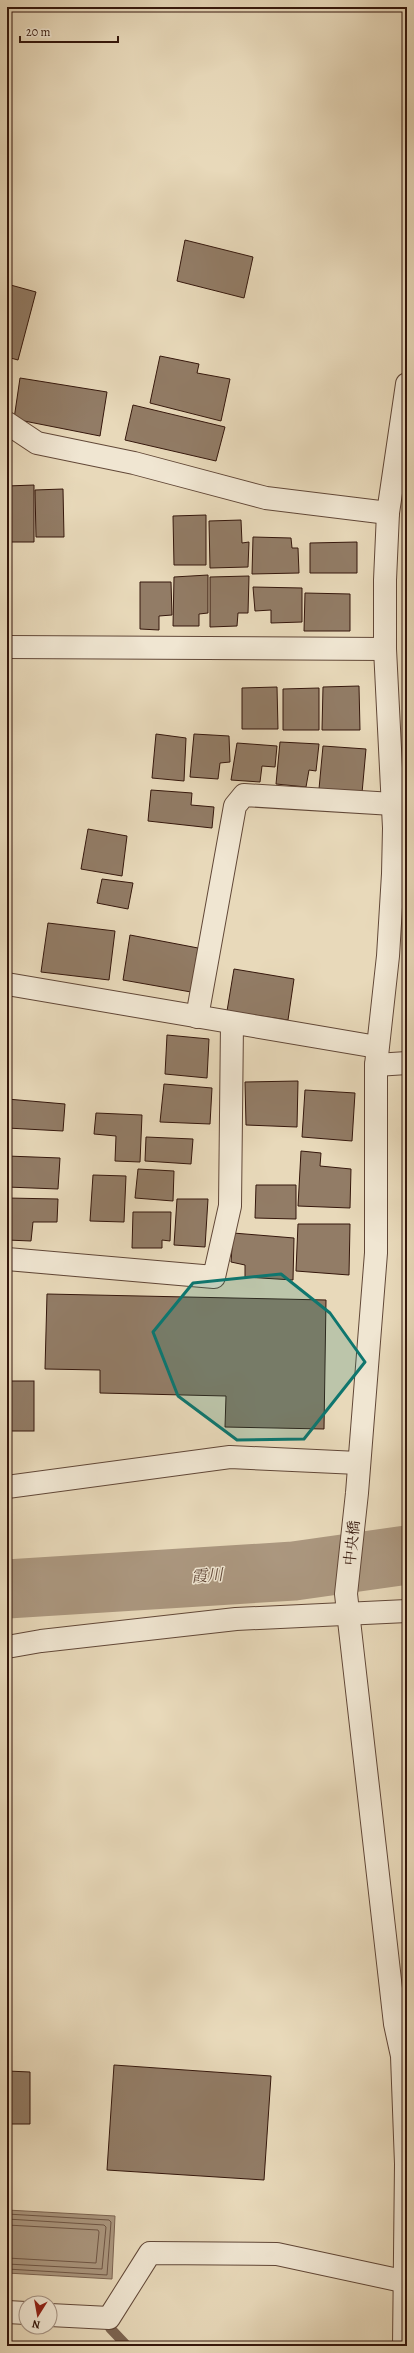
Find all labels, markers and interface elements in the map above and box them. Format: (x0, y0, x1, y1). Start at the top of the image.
scale bar (20, 18, 118, 44)
text: 20 m (26, 24, 50, 40)
street label: 中央橋 (340, 1520, 364, 1566)
water label: 霞川 (190, 1564, 226, 1588)
north arrow (18, 2295, 58, 2335)
text: N (31, 2316, 42, 2332)

